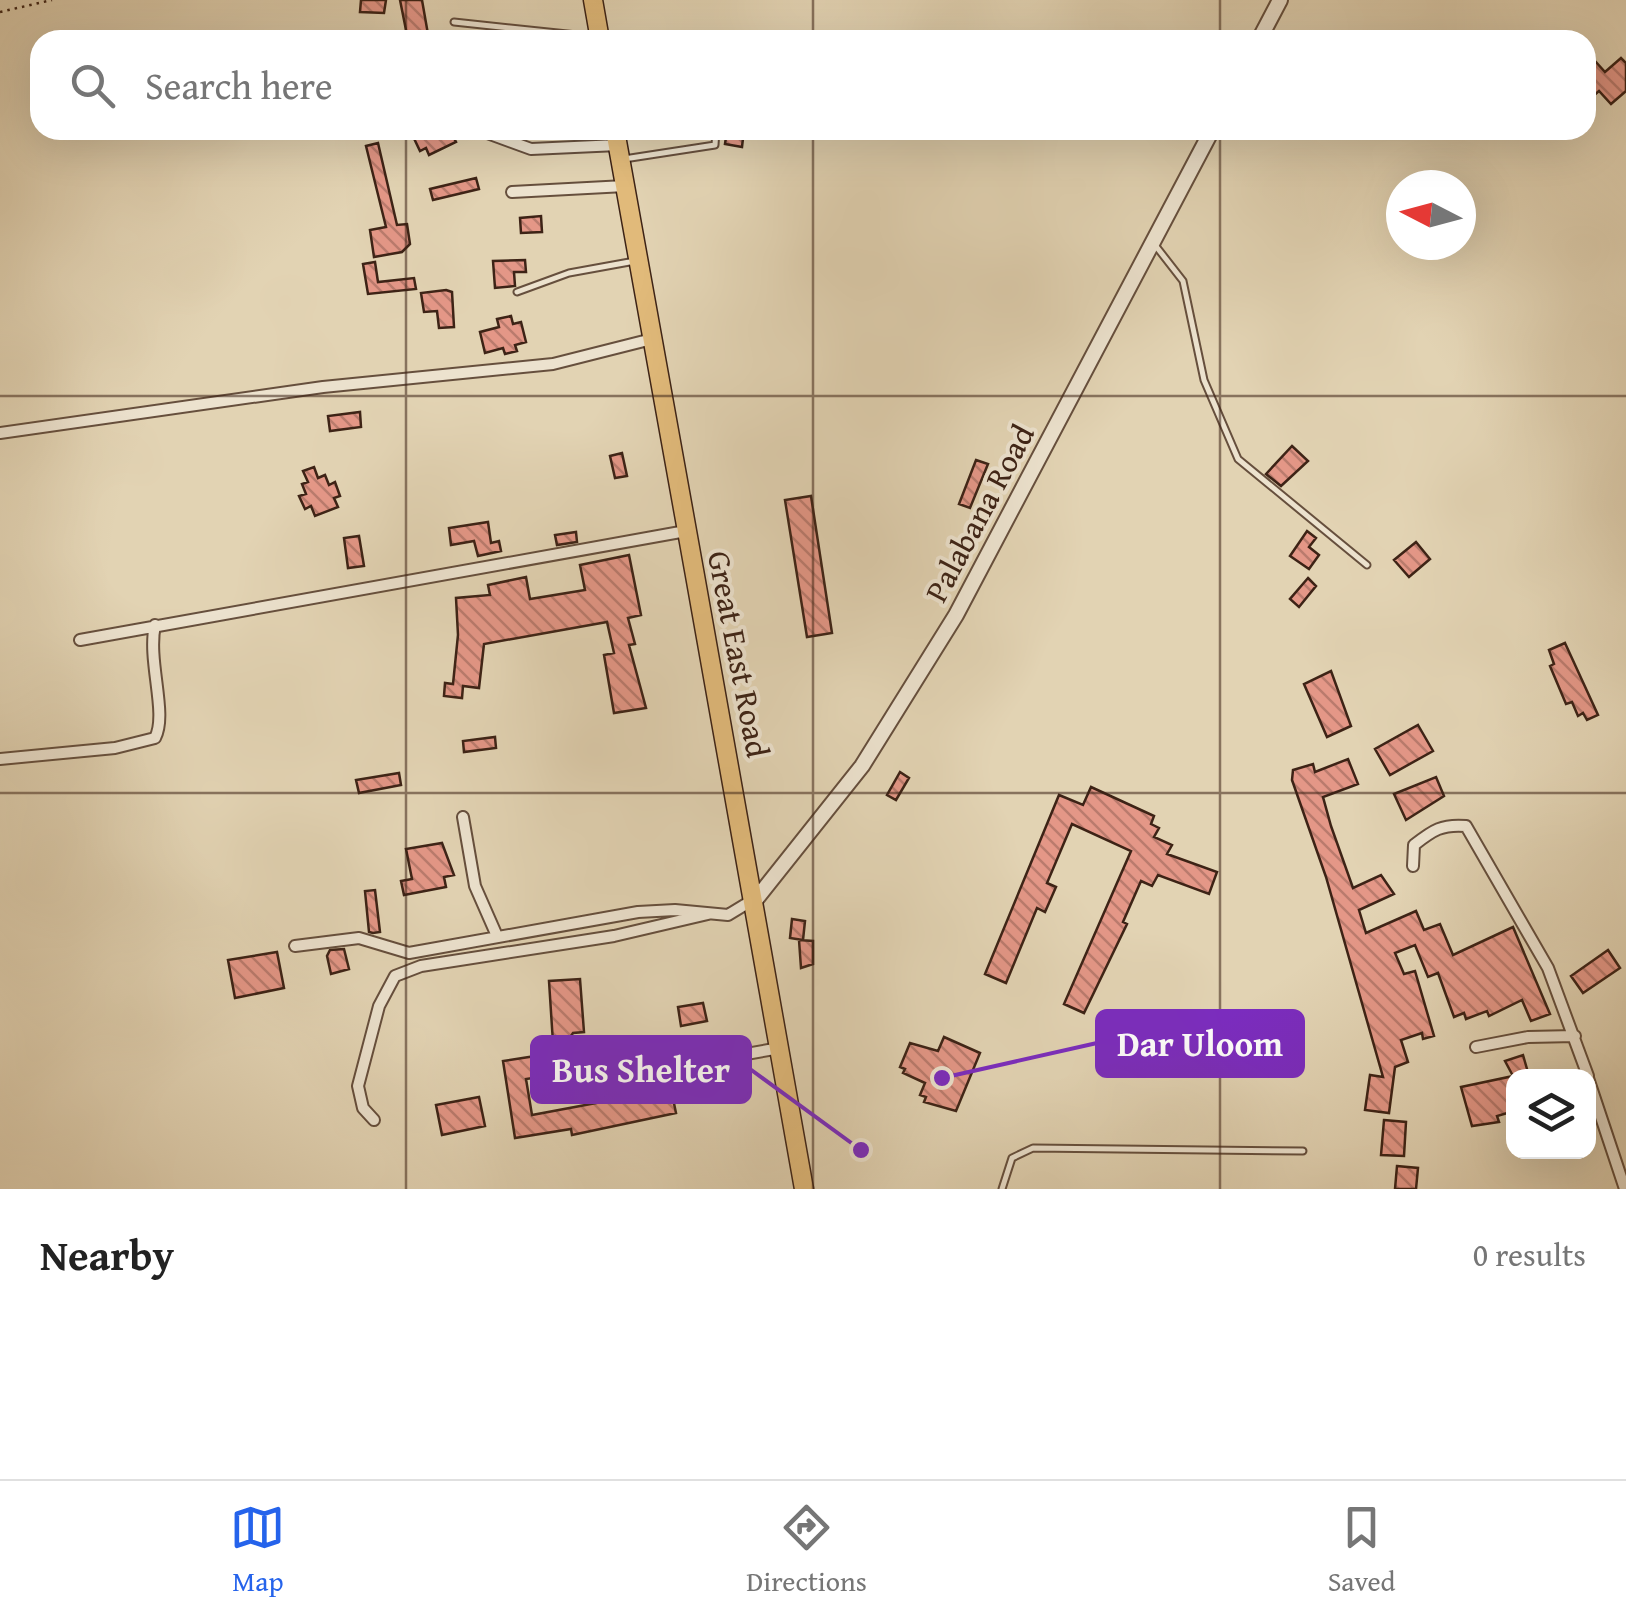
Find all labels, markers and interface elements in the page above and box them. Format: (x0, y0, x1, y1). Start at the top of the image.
search box (30, 30, 1596, 140)
text: Search here (145, 57, 333, 113)
icon: search (65, 58, 120, 113)
north arrow (1386, 170, 1476, 260)
street label: Palabana Road (912, 416, 1046, 610)
street label: Great East Road (696, 547, 782, 761)
callout: Dar Uloom (1097, 1011, 1303, 1076)
text: Dar Uloom (1117, 1018, 1283, 1069)
callout: Bus Shelter (532, 1037, 750, 1102)
text: Bus Shelter (552, 1044, 730, 1095)
map controls (1506, 1069, 1596, 1159)
button: layers (1506, 1069, 1596, 1159)
text: Nearby (40, 1224, 174, 1285)
text: 0 results (1473, 1231, 1586, 1278)
tab: Map (230, 1500, 285, 1601)
tab: Directions (746, 1500, 867, 1601)
tab: Saved (1328, 1500, 1396, 1601)

